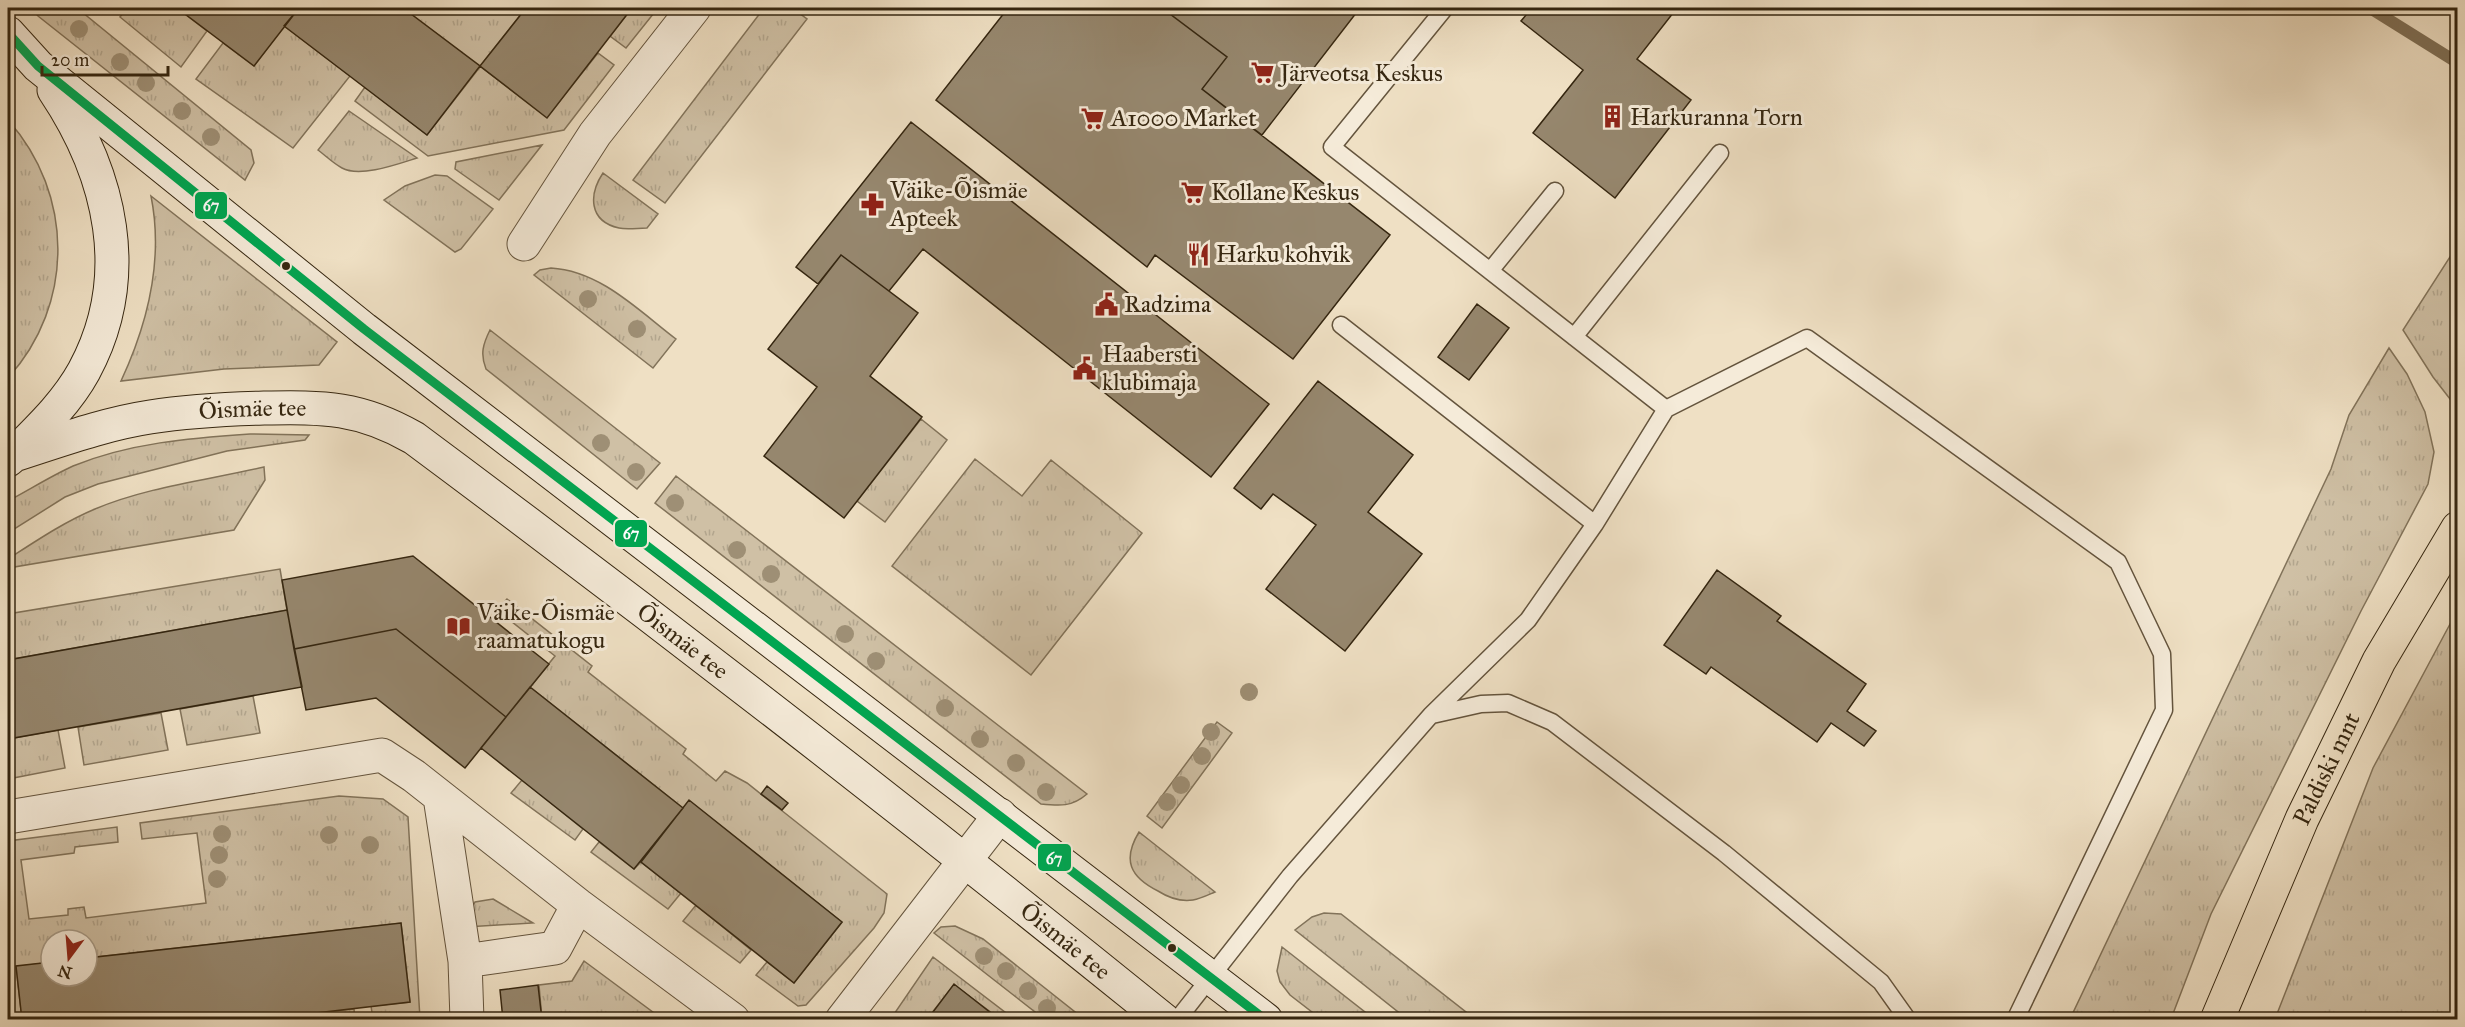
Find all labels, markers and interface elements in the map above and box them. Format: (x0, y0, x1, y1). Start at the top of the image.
scale bar (42, 39, 168, 77)
text: 20 m (51, 49, 89, 71)
place label: Järveotsa Keskus (1277, 58, 1443, 88)
supermarket icon: Järveotsa Keskus (1249, 60, 1275, 86)
place label: Harkuranna Torn (1630, 102, 1803, 132)
place label: A1000 Market (1110, 103, 1257, 133)
building icon: Harkuranna Torn (1599, 104, 1625, 130)
supermarket icon: A1000 Market (1080, 105, 1106, 131)
place label: Väike-Õismäe Apteek (889, 175, 1028, 233)
place label: Kollane Keskus (1211, 177, 1359, 207)
supermarket icon: Kollane Keskus (1180, 179, 1206, 205)
line badge: 67 (194, 191, 228, 220)
pharmacy icon: Väike-Õismäe Apteek (859, 191, 885, 217)
text: 67 (203, 196, 220, 215)
place label: Harku kohvik (1216, 239, 1351, 269)
restaurant icon: Harku kohvik (1185, 241, 1211, 267)
unlabelled marker (280, 260, 292, 272)
place label: Radzima (1124, 289, 1212, 319)
public building icon: Radzima (1093, 291, 1119, 317)
place label: Haabersti klubimaja (1102, 339, 1198, 397)
public building icon: Haabersti klubimaja (1071, 355, 1097, 381)
street label: Õismäe tee (198, 393, 307, 426)
line badge: 67 (614, 519, 648, 548)
text: 67 (623, 524, 640, 543)
street label: Õismäe tee (631, 596, 735, 686)
place label: Väike-Õismäe raamatukogu (476, 597, 615, 655)
library icon: Väike-Õismäe raamatukogu (446, 613, 472, 639)
street label: Paldiski mnt (2286, 707, 2367, 830)
line badge: 67 (1037, 843, 1072, 872)
text: 67 (1046, 849, 1063, 868)
street label: Õismäe tee (1014, 895, 1117, 986)
north arrow (39, 928, 99, 988)
unlabelled marker (1166, 942, 1178, 954)
text: N (55, 961, 74, 983)

